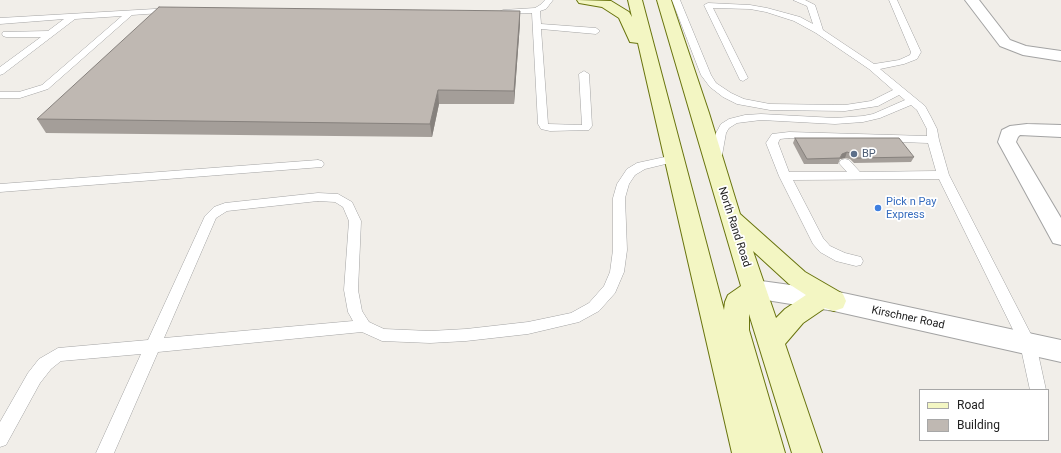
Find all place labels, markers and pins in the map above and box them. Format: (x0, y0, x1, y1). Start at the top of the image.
place label: BP (862, 147, 876, 161)
marker: BP (849, 149, 859, 159)
place label: Pick n Pay Express (886, 195, 936, 221)
marker: Pick n Pay Express (873, 203, 883, 213)

